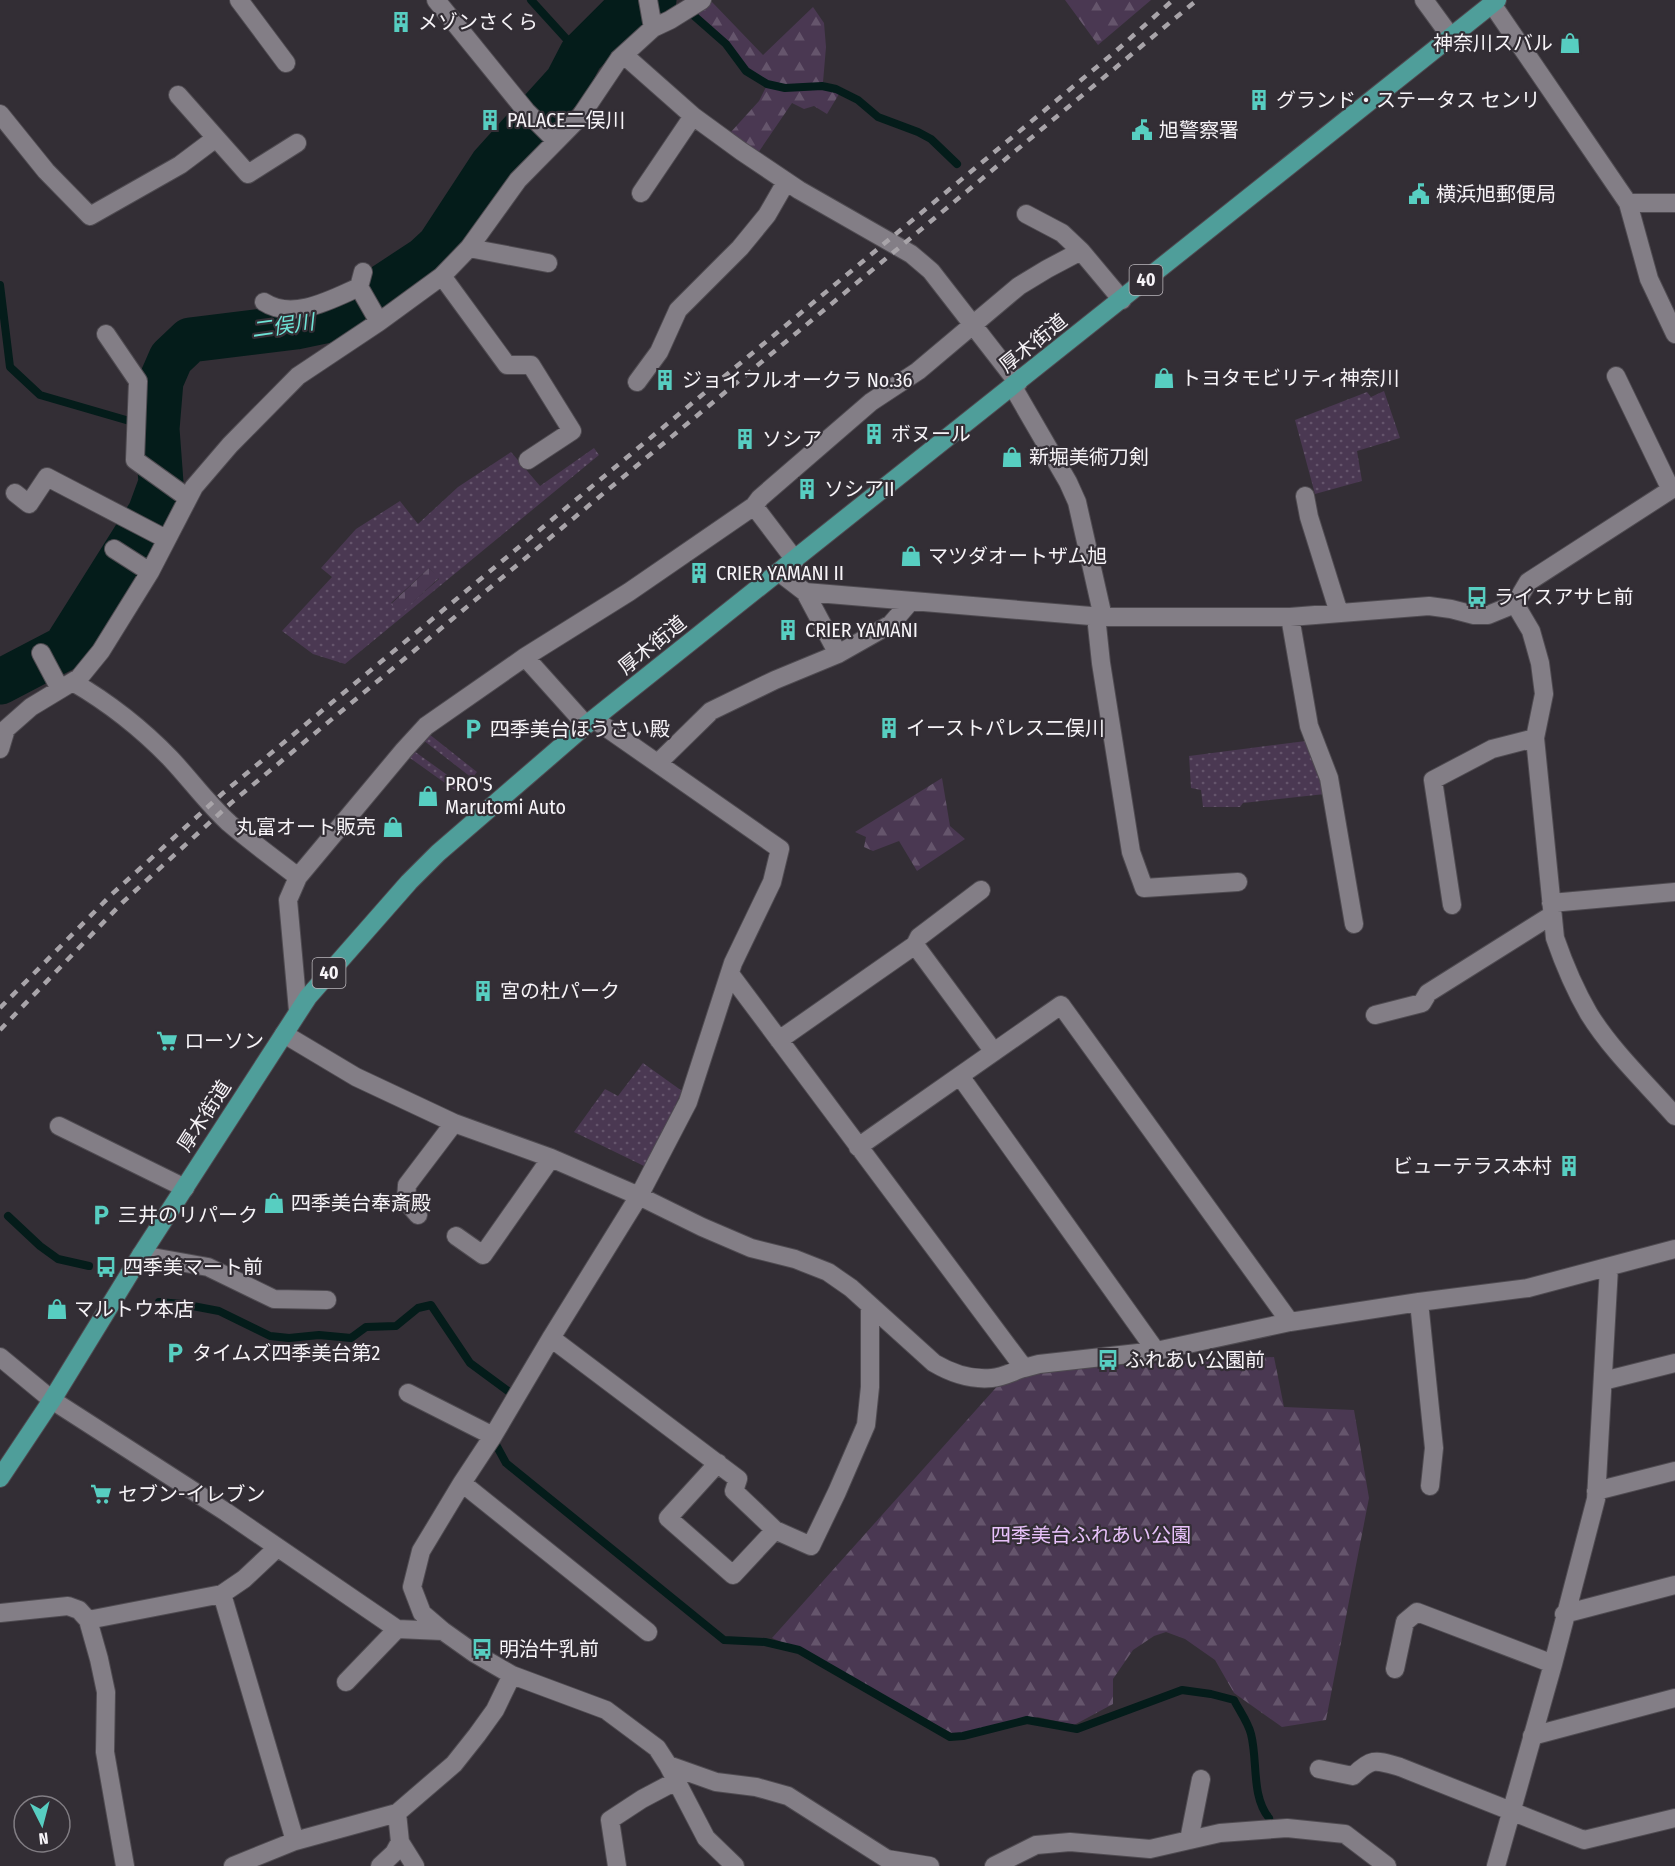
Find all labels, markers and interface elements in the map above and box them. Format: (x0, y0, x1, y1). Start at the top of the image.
building icon: メゾンさくら (389, 10, 413, 34)
place label: メゾンさくら (418, 10, 538, 34)
place label: 神奈川スバル (1433, 31, 1553, 55)
shop icon: 神奈川スバル (1558, 31, 1582, 55)
building icon: グランド・ステータス センリ (1247, 88, 1271, 112)
place label: グランド・ステータス センリ (1276, 88, 1541, 112)
building icon: PALACE二俣川 (478, 108, 502, 132)
place label: PALACE二俣川 (507, 108, 626, 132)
public building icon: 旭警察署 (1130, 118, 1154, 142)
place label: 旭警察署 (1159, 118, 1239, 142)
public building icon: 横浜旭郵便局 (1407, 182, 1431, 206)
place label: 横浜旭郵便局 (1436, 182, 1556, 206)
road number: 40 (1130, 265, 1162, 295)
water label: 二俣川 (250, 308, 318, 343)
street label: 厚木街道 (994, 309, 1072, 377)
shop icon: トヨタモビリティ神奈川 (1152, 366, 1176, 390)
place label: トヨタモビリティ神奈川 (1181, 366, 1400, 390)
building icon: ジョイフルオークラ No.36 (653, 368, 677, 392)
place label: ジョイフルオークラ No.36 (682, 368, 913, 392)
building icon: ボヌール (862, 422, 886, 446)
place label: ボヌール (891, 422, 971, 446)
building icon: ソシア (733, 427, 757, 451)
place label: ソシア (762, 427, 822, 451)
shop icon: 新堀美術刀剣 (1000, 445, 1024, 469)
place label: 新堀美術刀剣 (1029, 445, 1149, 469)
building icon: ソシアII (795, 477, 819, 501)
place label: ソシアII (824, 477, 894, 501)
shop icon: マツダオートザム旭 (899, 544, 923, 568)
place label: マツダオートザム旭 (928, 544, 1108, 568)
building icon: CRIER YAMANI II (687, 561, 711, 585)
place label: CRIER YAMANI II (716, 561, 844, 585)
bus stop icon: ライスアサヒ前 (1465, 585, 1489, 609)
place label: ライスアサヒ前 (1494, 585, 1633, 609)
street label: 厚木街道 (613, 611, 691, 679)
building icon: CRIER YAMANI (776, 618, 800, 642)
place label: CRIER YAMANI (805, 618, 918, 642)
building icon: イーストパレス二俣川 (877, 716, 901, 740)
place label: イーストパレス二俣川 (906, 716, 1105, 740)
parking icon: 四季美台ほうさい殿 (461, 717, 485, 741)
place label: 四季美台ほうさい殿 (490, 717, 670, 741)
place label: PRO'S Marutomi Auto (445, 772, 566, 819)
shop icon: PRO'S Marutomi Auto (416, 784, 440, 808)
place label: 丸富オート販売 (236, 815, 376, 839)
shop icon: 丸富オート販売 (381, 815, 405, 839)
road number: 40 (312, 958, 346, 988)
building icon: 宮の杜パーク (471, 979, 495, 1003)
place label: 宮の杜パーク (500, 979, 620, 1003)
supermarket icon: ローソン (155, 1029, 179, 1053)
place label: ローソン (184, 1029, 264, 1053)
street label: 厚木街道 (172, 1076, 236, 1156)
place label: ビューテラス本村 (1392, 1154, 1552, 1178)
building icon: ビューテラス本村 (1557, 1154, 1581, 1178)
shop icon: 四季美台奉斎殿 (262, 1191, 286, 1215)
place label: 四季美台奉斎殿 (291, 1191, 431, 1215)
parking icon: 三井のリパーク (89, 1203, 113, 1227)
place label: 三井のリパーク (118, 1203, 258, 1227)
bus stop icon: 四季美マート前 (94, 1255, 118, 1279)
place label: 四季美マート前 (123, 1255, 263, 1279)
shop icon: マルトウ本店 (45, 1297, 69, 1321)
place label: マルトウ本店 (74, 1297, 194, 1321)
parking icon: タイムズ四季美台第2 (163, 1341, 187, 1365)
place label: タイムズ四季美台第2 (192, 1341, 381, 1365)
bus stop icon: ふれあい公園前 (1096, 1348, 1120, 1372)
place label: ふれあい公園前 (1125, 1348, 1265, 1372)
supermarket icon: セブン-イレブン (89, 1482, 113, 1506)
place label: セブン-イレブン (118, 1482, 265, 1506)
park label: 四季美台ふれあい公園 (991, 1523, 1191, 1547)
bus stop icon: 明治牛乳前 (470, 1637, 494, 1661)
place label: 明治牛乳前 (499, 1637, 599, 1661)
north arrow (12, 1794, 72, 1854)
text: N (38, 1828, 49, 1848)

